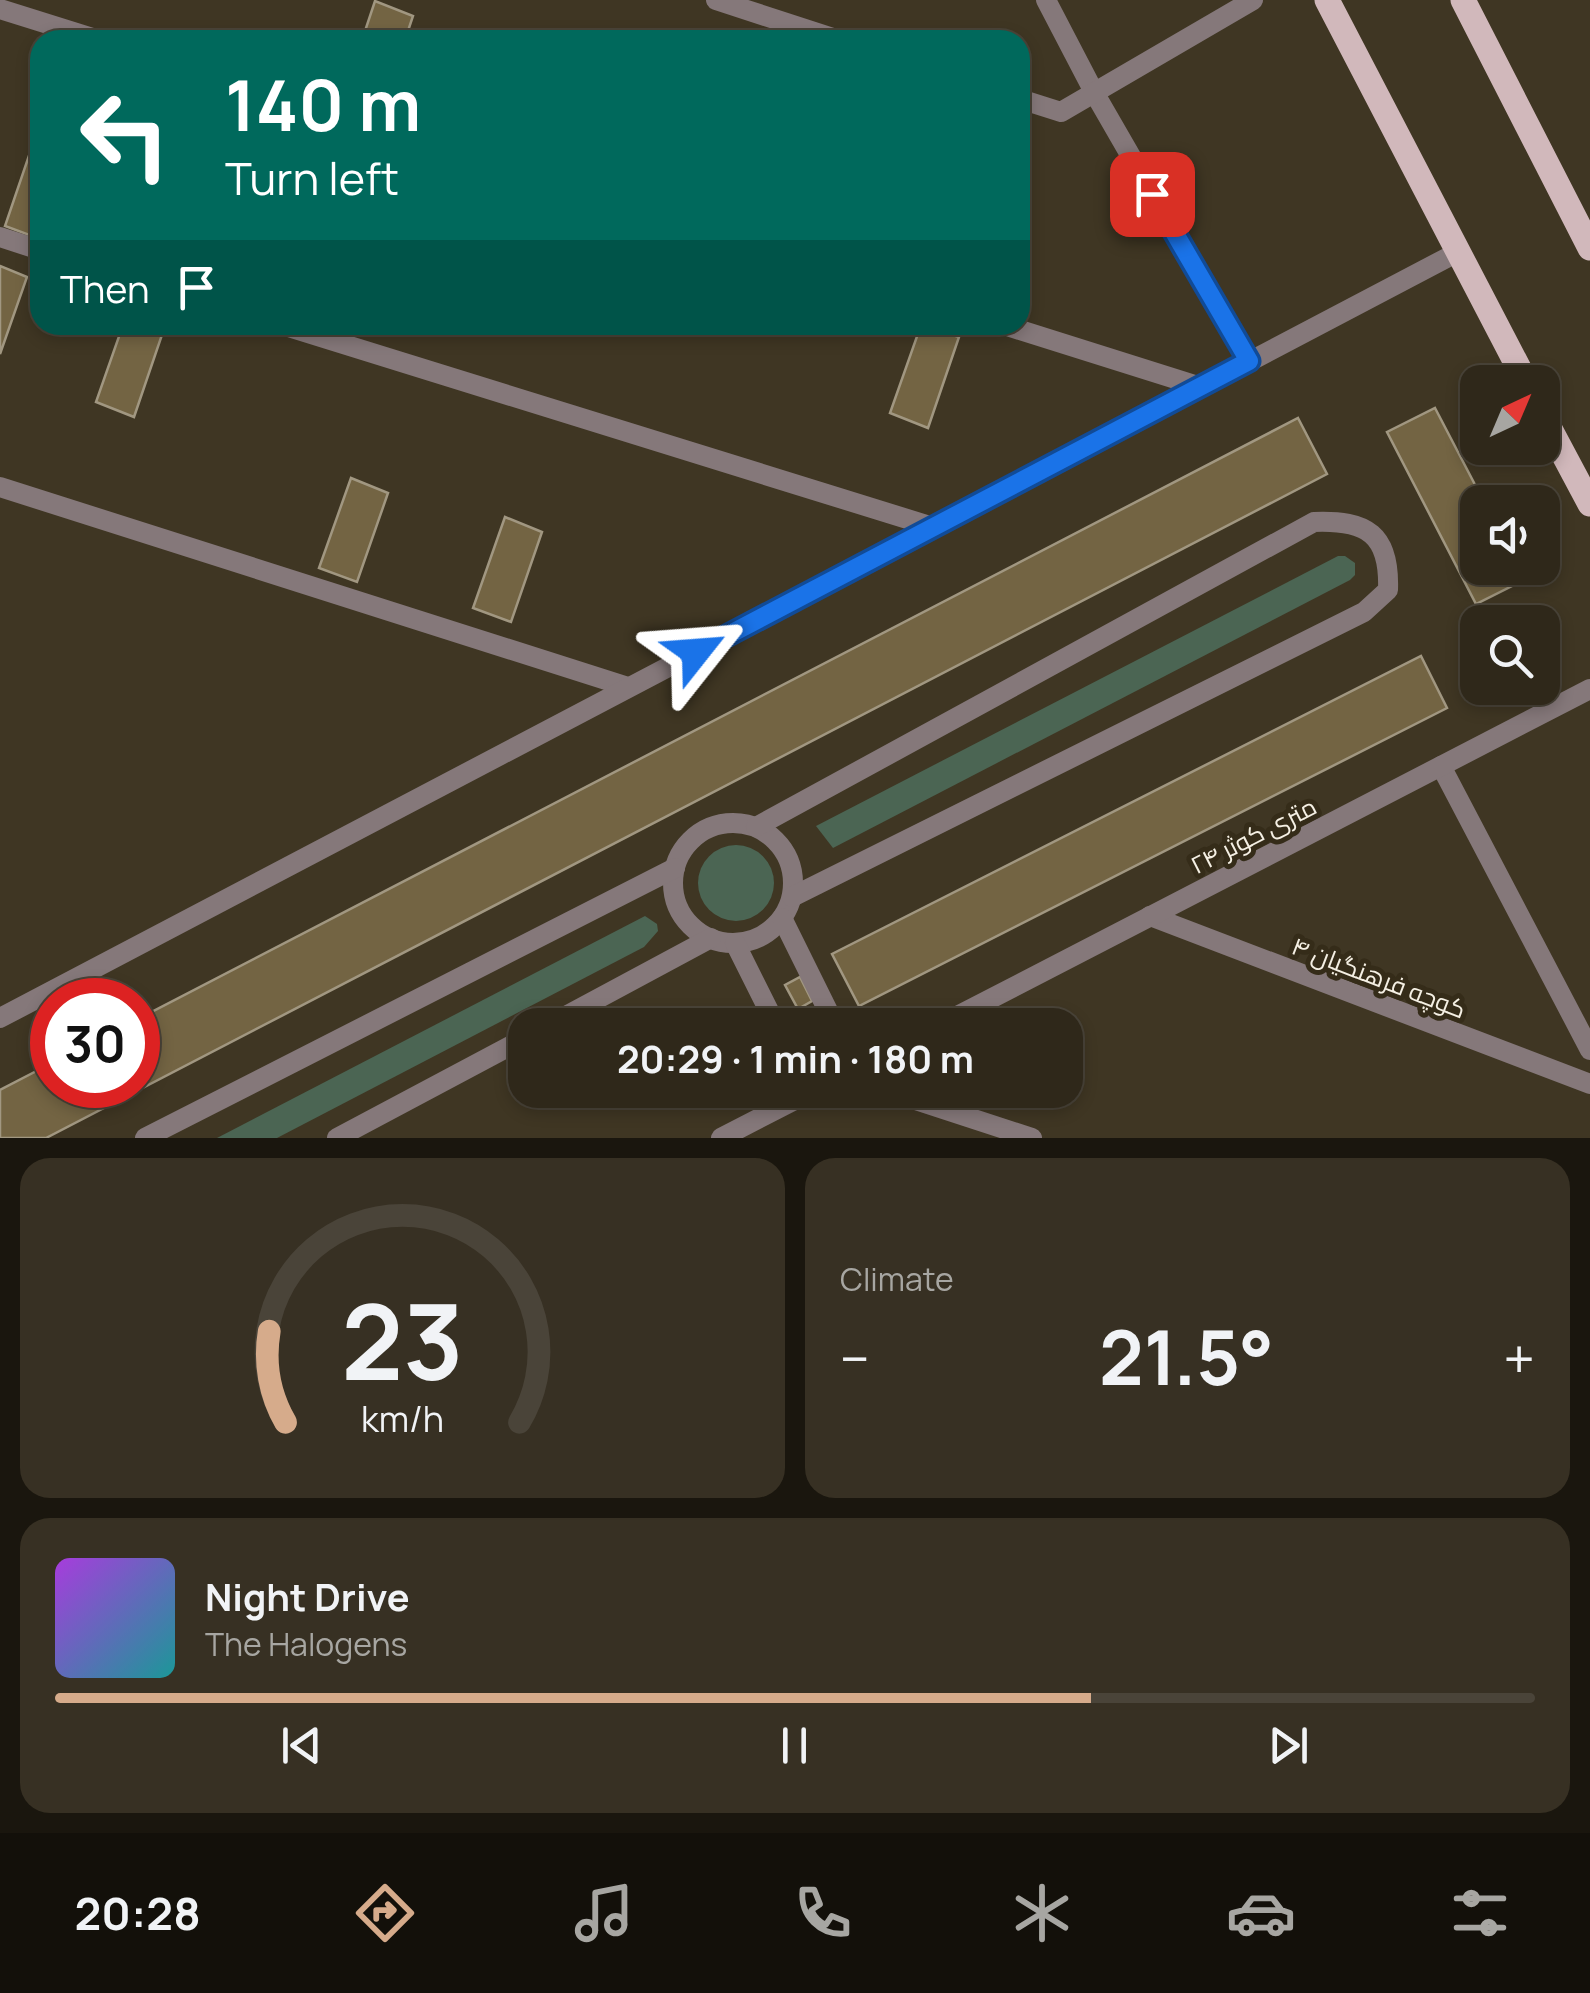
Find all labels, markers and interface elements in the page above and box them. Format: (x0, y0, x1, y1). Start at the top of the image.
text: 140 m (225, 56, 421, 152)
icon: left (60, 70, 190, 200)
text: Turn left (225, 147, 399, 209)
pin (1110, 152, 1195, 237)
icon: arrive (1125, 167, 1180, 222)
icon: arrive (169, 260, 224, 315)
text: Then (60, 262, 149, 314)
north arrow (1460, 365, 1560, 465)
map controls (1460, 365, 1560, 705)
button: sound (1460, 485, 1560, 585)
position arrow (644, 600, 748, 704)
button: search (1460, 605, 1560, 705)
street label: ۲۴ متری کوثر (1184, 788, 1322, 882)
street label: کوچه فرهنگیان ۴ (1287, 928, 1471, 1026)
speed limit sign: 30 (30, 978, 160, 1108)
text: 20:29 · 1 min · 180 m (617, 1032, 974, 1084)
text: Climate (840, 1257, 954, 1301)
text: 23 (341, 1269, 464, 1411)
text: 21.5° (1099, 1305, 1274, 1408)
text: − (840, 1320, 870, 1396)
text: + (1503, 1320, 1535, 1396)
text: km/h (361, 1394, 444, 1443)
text: Night Drive (205, 1570, 410, 1622)
text: The Halogens (205, 1622, 407, 1666)
icon: previous (274, 1718, 329, 1773)
icon: pause (767, 1718, 822, 1773)
icon: next (1261, 1718, 1316, 1773)
icon: directions (350, 1878, 420, 1948)
icon: music (569, 1878, 639, 1948)
icon: phone (788, 1878, 858, 1948)
icon: climate (1007, 1878, 1077, 1948)
icon: car (1226, 1878, 1296, 1948)
icon: filters (1445, 1878, 1515, 1948)
text: 20:28 (75, 1882, 201, 1944)

